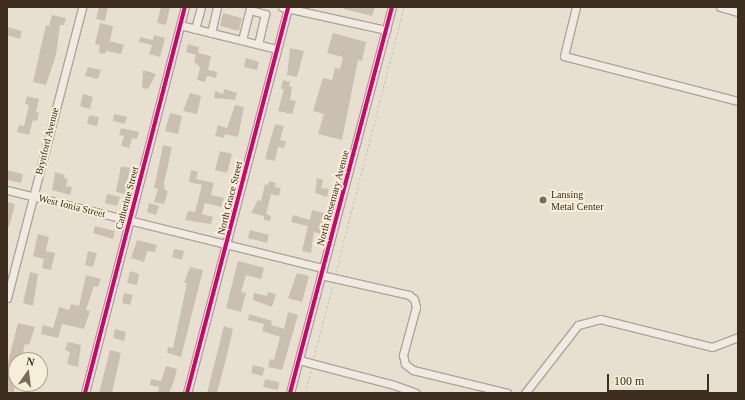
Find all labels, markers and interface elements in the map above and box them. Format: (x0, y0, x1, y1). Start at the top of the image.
street label: Brynford Avenue (33, 106, 61, 176)
street label: North Rosemary Avenue (314, 149, 352, 247)
street label: North Grace Street (215, 160, 245, 236)
street label: Catherine Street (113, 165, 141, 231)
place label: Lansing Metal Center (551, 188, 603, 212)
street label: West Ionia Street (37, 192, 107, 220)
marker: Lansing Metal Center (538, 195, 548, 205)
north arrow (8, 352, 48, 392)
text: N (25, 355, 36, 368)
scale bar (609, 366, 711, 392)
text: 100 m (614, 374, 644, 388)

